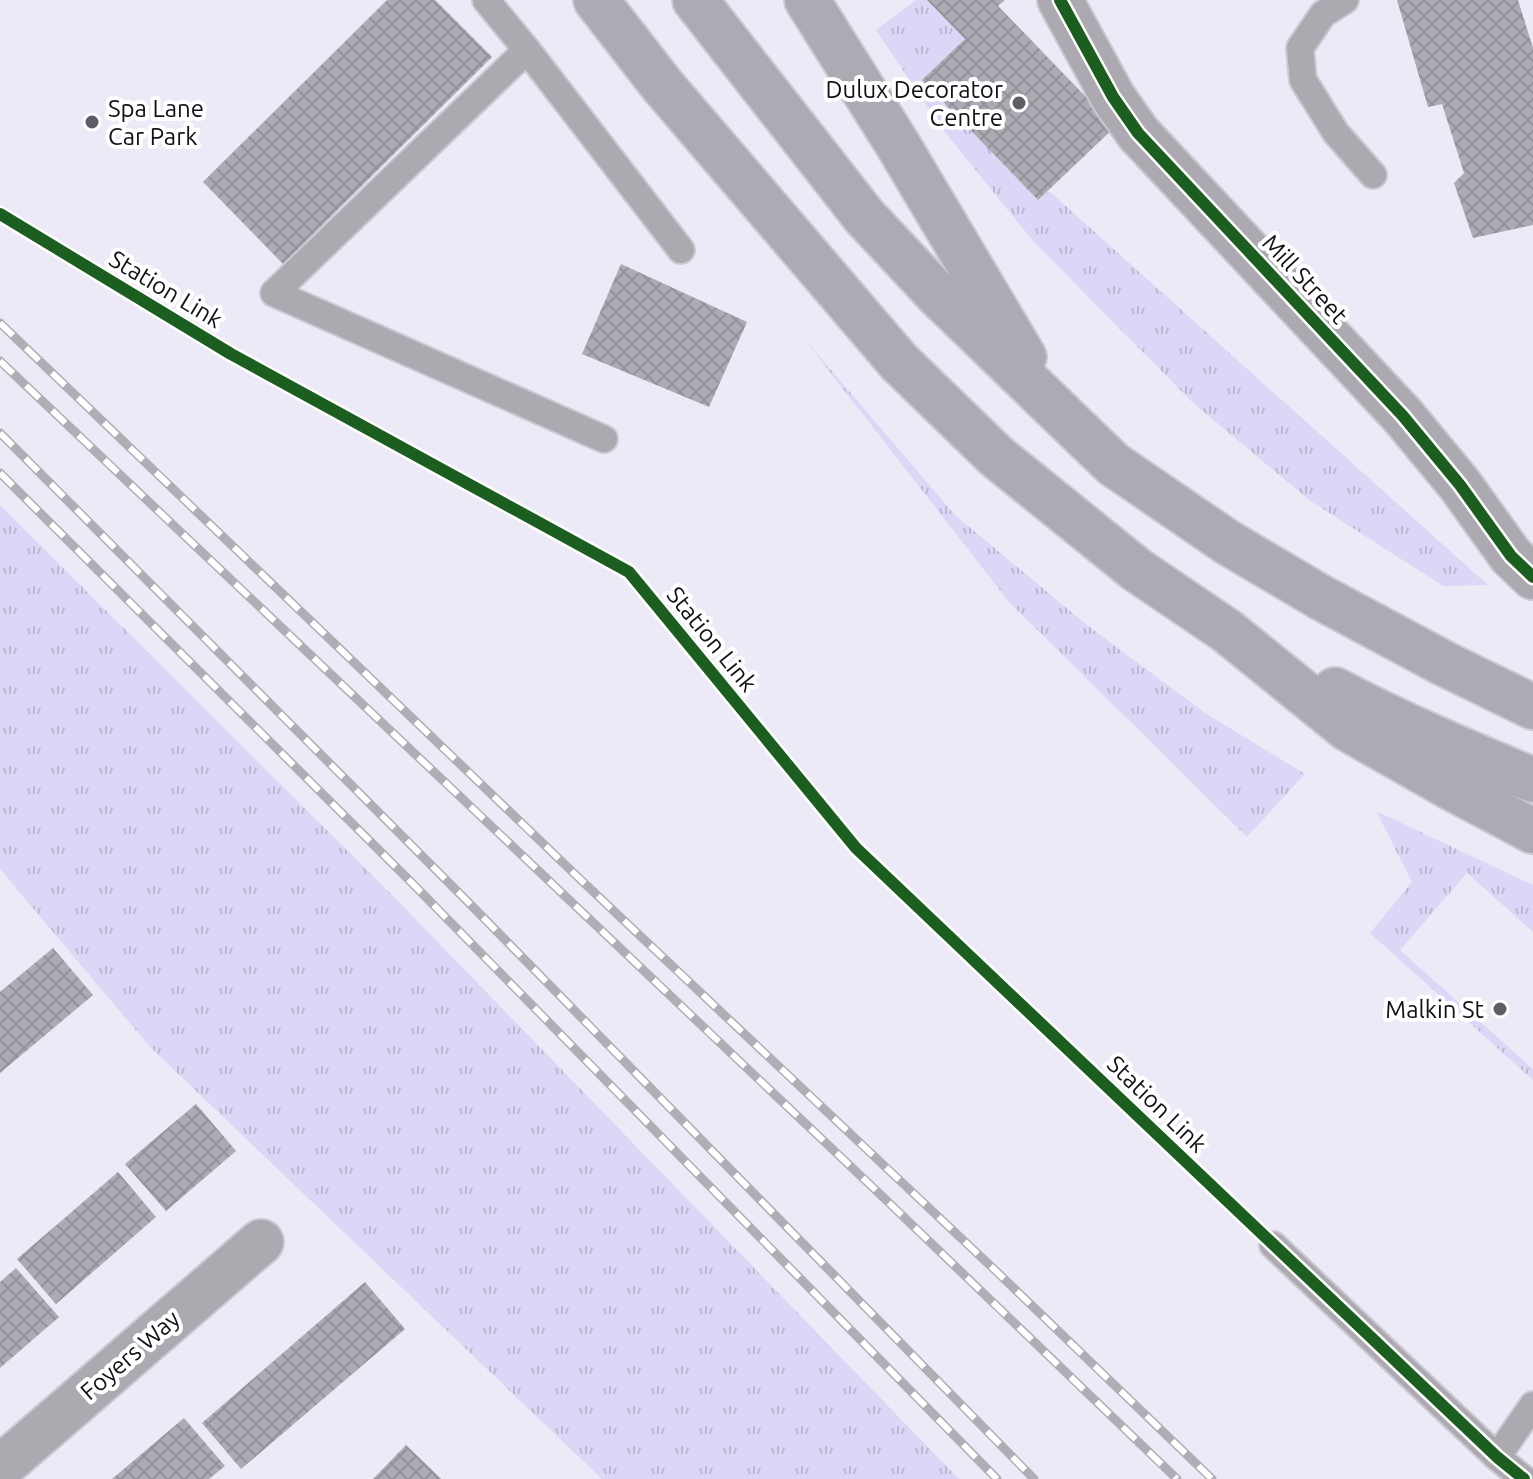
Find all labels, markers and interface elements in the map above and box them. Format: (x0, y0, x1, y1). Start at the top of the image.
place label: Dulux Decorator Centre (825, 76, 1003, 131)
marker: Dulux Decorator Centre (1010, 94, 1028, 112)
place label: Spa Lane Car Park (108, 95, 204, 150)
marker: Spa Lane Car Park (83, 113, 101, 131)
street label: Mill Street (1257, 229, 1353, 329)
street label: Station Link (105, 245, 227, 333)
street label: Station Link (662, 581, 762, 697)
place label: Malkin St (1385, 996, 1485, 1023)
marker: Malkin St (1491, 1000, 1509, 1018)
street label: Station Link (1102, 1050, 1212, 1158)
street label: Foyers Way (75, 1305, 185, 1405)

